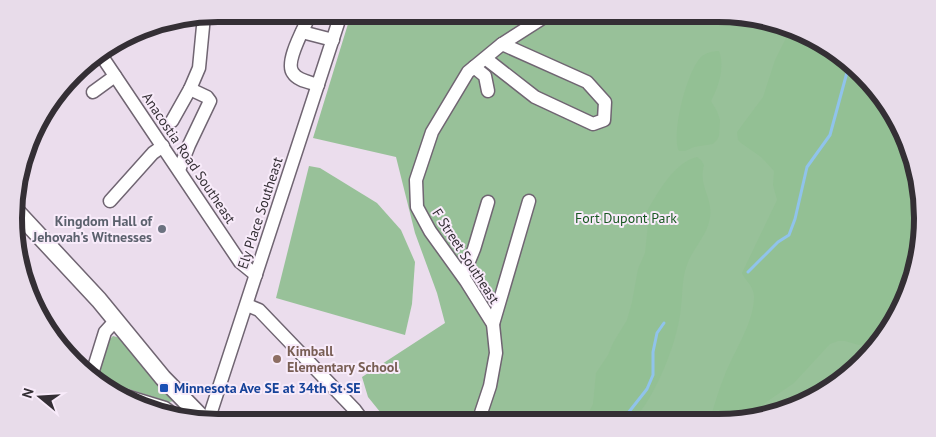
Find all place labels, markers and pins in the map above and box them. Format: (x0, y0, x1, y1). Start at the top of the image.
place label: Kingdom Hall of Jehovah’s Witnesses (31, 212, 153, 246)
marker: Kingdom Hall of Jehovah’s Witnesses (156, 223, 168, 235)
place label: Kimball Elementary School (287, 342, 399, 376)
marker: Kimball Elementary School (271, 353, 283, 365)
place label: Minnesota Ave SE at 34th St SE (174, 379, 361, 397)
marker: Minnesota Ave SE at 34th St SE (158, 382, 170, 394)

